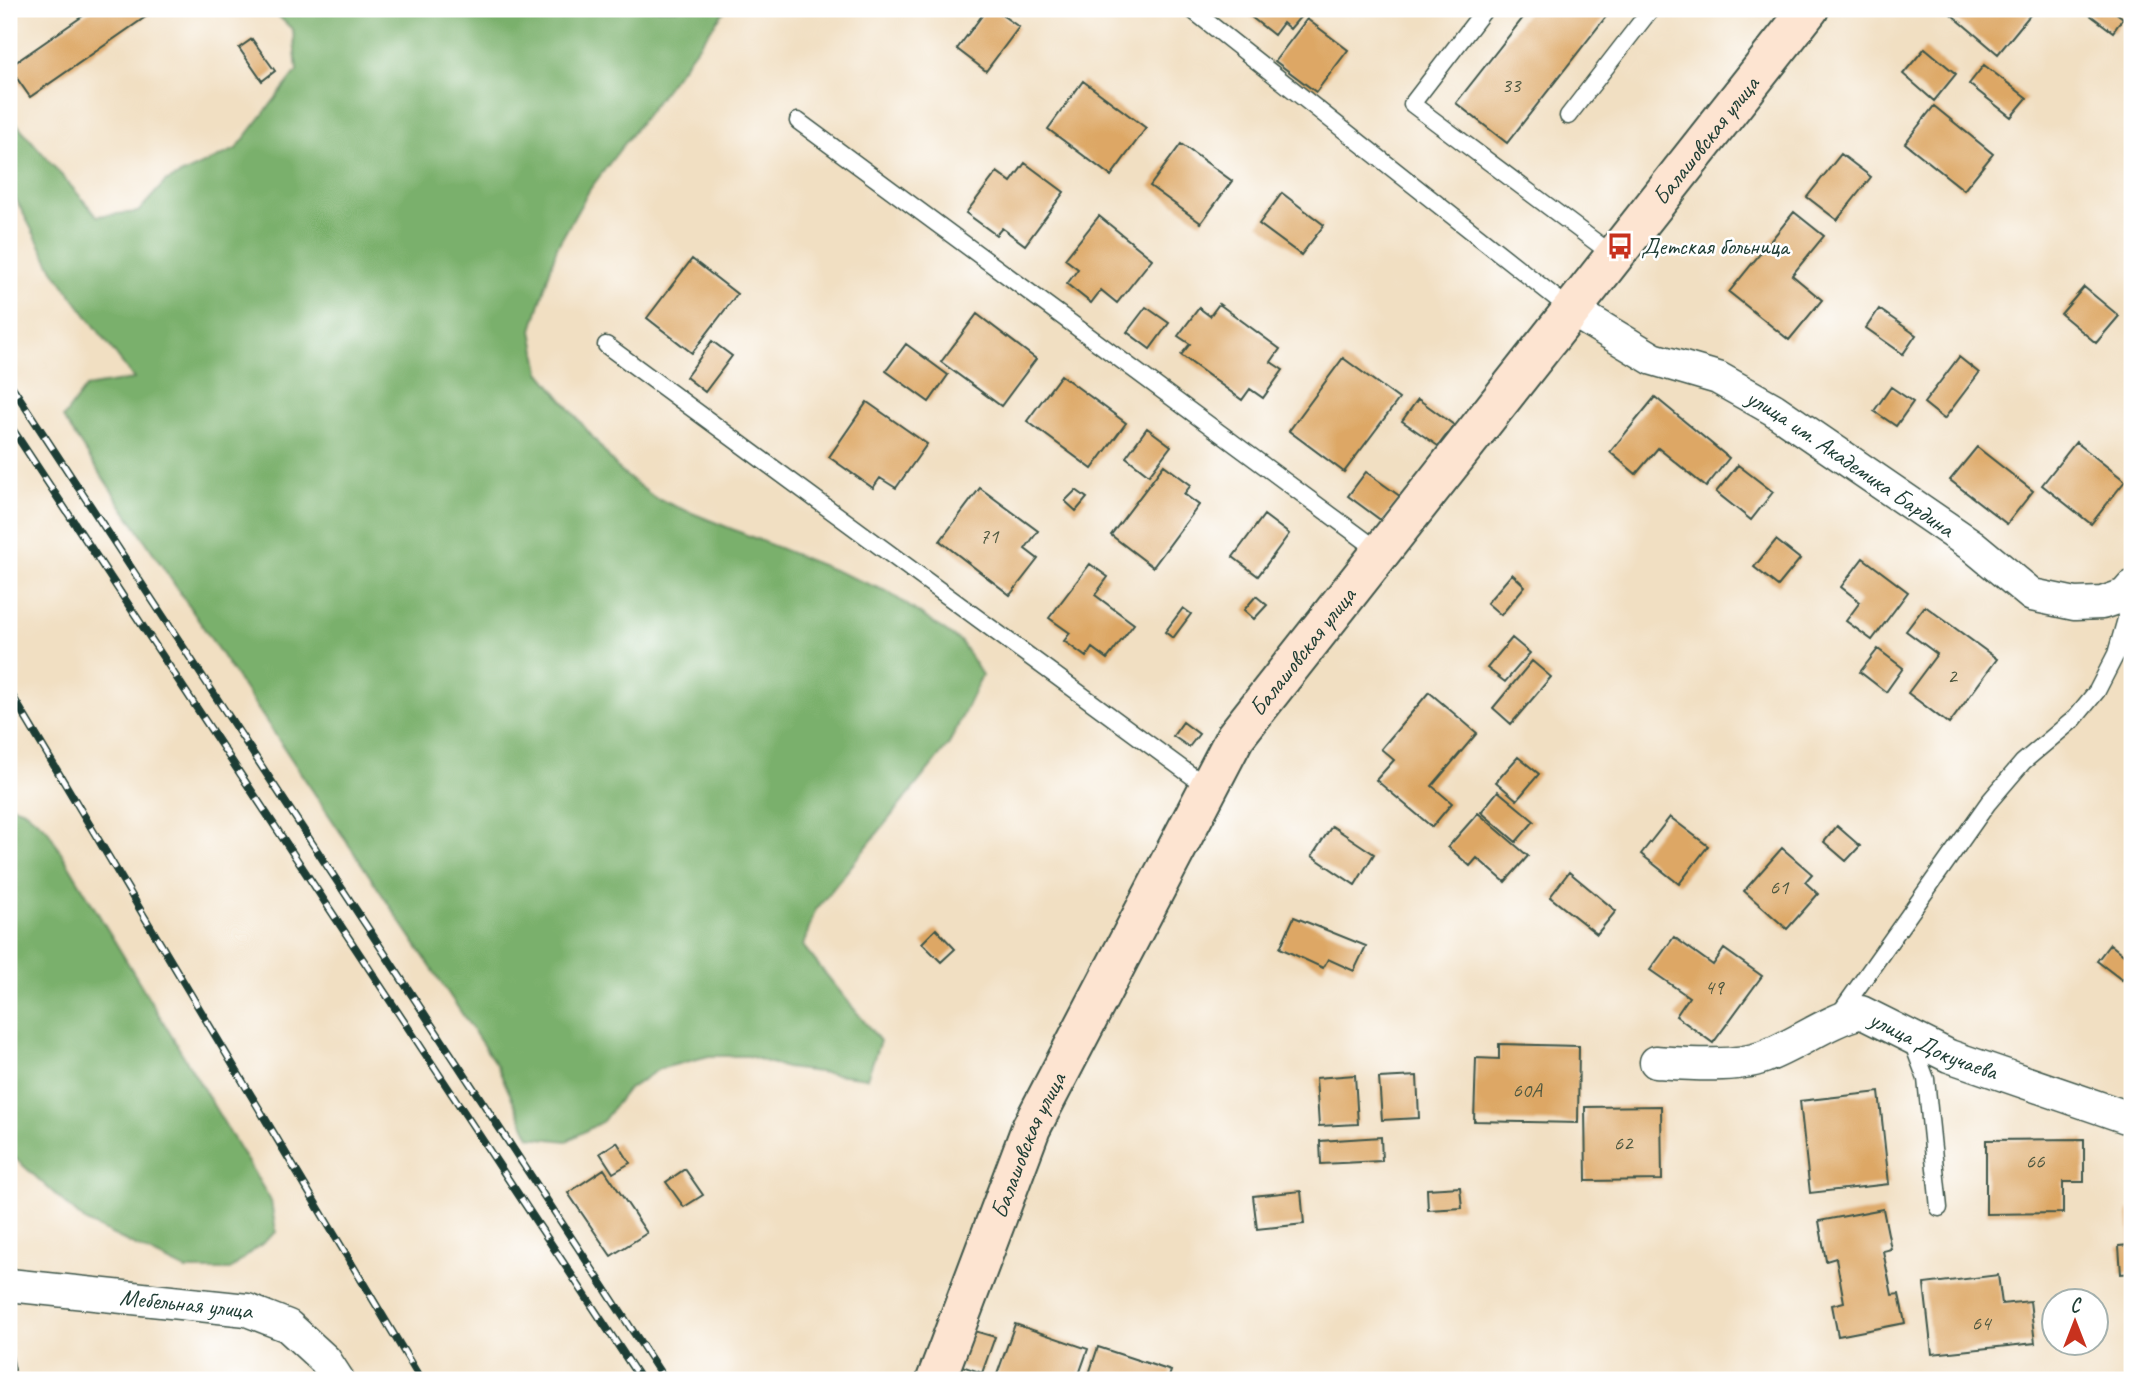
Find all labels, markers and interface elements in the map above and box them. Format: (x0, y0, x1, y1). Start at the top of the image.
street label: Балашовская улица (1645, 69, 1766, 211)
house number: 33 (1502, 72, 1522, 98)
bus stop icon: Детская больница (1605, 231, 1635, 261)
place label: Детская больница (1641, 231, 1791, 261)
street label: улица им. Академика Бардина (1740, 381, 1961, 545)
house number: 71 (980, 523, 1000, 549)
street label: Балашовская улица (1242, 580, 1363, 722)
house number: 2 (1947, 663, 1958, 689)
house number: 61 (1770, 874, 1790, 900)
house number: 49 (1705, 974, 1725, 1000)
street label: улица Докучаева (1863, 1003, 2003, 1087)
street label: Балашовская улица (983, 1066, 1073, 1222)
house number: 60А (1512, 1077, 1543, 1103)
house number: 62 (1614, 1130, 1634, 1156)
house number: 66 (2026, 1148, 2045, 1174)
street label: Мебельная улица (118, 1282, 255, 1326)
north arrow (2039, 1288, 2110, 1358)
text: С (2070, 1294, 2082, 1318)
house number: 64 (1972, 1310, 1993, 1336)

